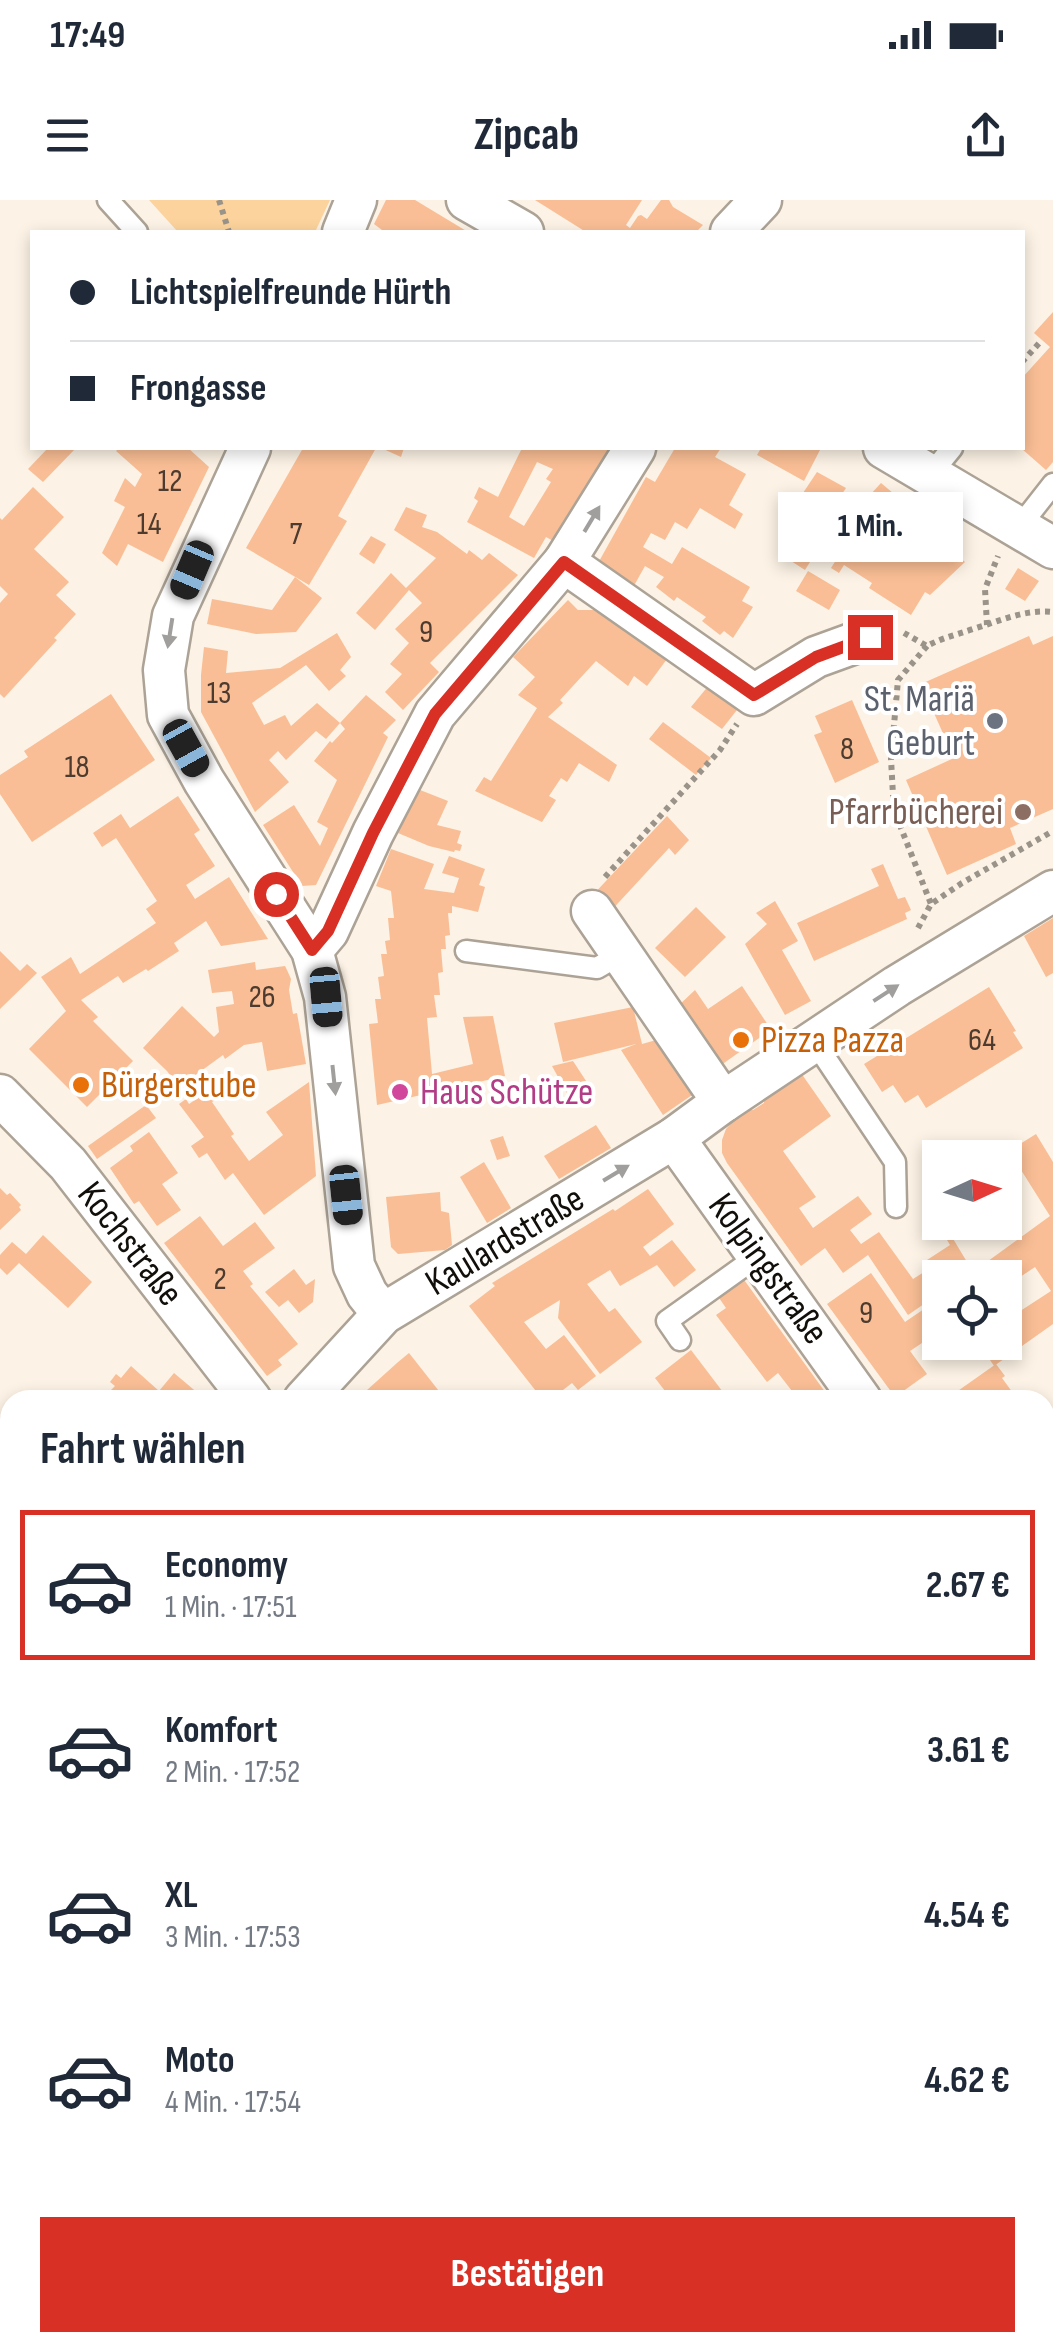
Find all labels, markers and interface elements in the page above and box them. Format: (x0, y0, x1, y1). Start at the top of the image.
text: 17:49 (50, 13, 125, 58)
icon: menu (40, 108, 95, 163)
text: Zipcab (474, 108, 579, 163)
icon: share (958, 108, 1013, 163)
text: Lichtspielfreunde Hürth (130, 270, 451, 315)
text: Frongasse (130, 366, 267, 411)
house number: 12 (158, 462, 182, 501)
callout: 1 Min. (778, 492, 962, 562)
house number: 14 (137, 505, 161, 544)
one-way arrow (582, 505, 600, 533)
text: 1 Min. (838, 507, 903, 546)
house number: 7 (290, 515, 303, 554)
car (166, 537, 218, 603)
house number: 9 (419, 613, 433, 652)
route end (848, 615, 893, 660)
one-way arrow (162, 617, 177, 649)
house number: 13 (207, 674, 231, 713)
place label: St. Mariä Geburt (864, 677, 975, 766)
marker: St. Mariä Geburt (984, 710, 1006, 732)
car (158, 714, 214, 782)
house number: 8 (840, 730, 854, 769)
house number: 18 (64, 748, 90, 787)
place label: Pfarrbücherei (829, 790, 1003, 835)
marker: Pfarrbücherei (1012, 801, 1034, 823)
route start (254, 872, 299, 917)
car (308, 966, 344, 1028)
house number: 26 (248, 978, 276, 1017)
one-way arrow (873, 984, 900, 1003)
place label: Pizza Pazza (761, 1018, 904, 1063)
house number: 64 (968, 1021, 996, 1060)
marker: Pizza Pazza (730, 1029, 752, 1051)
place label: Bürgerstube (101, 1063, 256, 1108)
one-way arrow (326, 1065, 342, 1096)
place label: Haus Schütze (420, 1070, 593, 1115)
marker: Bürgerstube (70, 1074, 92, 1096)
marker: Haus Schütze (389, 1081, 411, 1103)
north arrow (922, 1140, 1022, 1240)
map controls (922, 1140, 1022, 1360)
car (328, 1164, 364, 1226)
one-way arrow (602, 1165, 630, 1182)
street label: Kochstraße (68, 1173, 192, 1315)
street label: Kaulardstraße (418, 1176, 592, 1306)
street label: Kolpingstraße (698, 1185, 838, 1353)
house number: 2 (213, 1260, 227, 1299)
button: locate (922, 1260, 1022, 1360)
house number: 9 (859, 1294, 873, 1333)
text: Fahrt wählen (40, 1422, 246, 1477)
icon: car (45, 1540, 135, 1630)
text: Economy (165, 1543, 288, 1588)
text: 2.67 € (926, 1563, 1010, 1608)
text: 1 Min. · 17:51 (165, 1588, 296, 1627)
icon: car (45, 1705, 135, 1795)
text: Komfort (165, 1708, 277, 1753)
text: 3.61 € (927, 1728, 1010, 1773)
text: 2 Min. · 17:52 (165, 1753, 300, 1792)
icon: car (45, 1870, 135, 1960)
text: XL (165, 1873, 198, 1918)
text: 4.54 € (924, 1893, 1010, 1938)
text: 3 Min. · 17:53 (165, 1918, 301, 1957)
icon: car (45, 2035, 135, 2125)
text: Moto (165, 2038, 235, 2083)
text: 4.62 € (924, 2058, 1010, 2103)
text: 4 Min. · 17:54 (165, 2083, 301, 2122)
button: Bestätigen (40, 2217, 1015, 2332)

